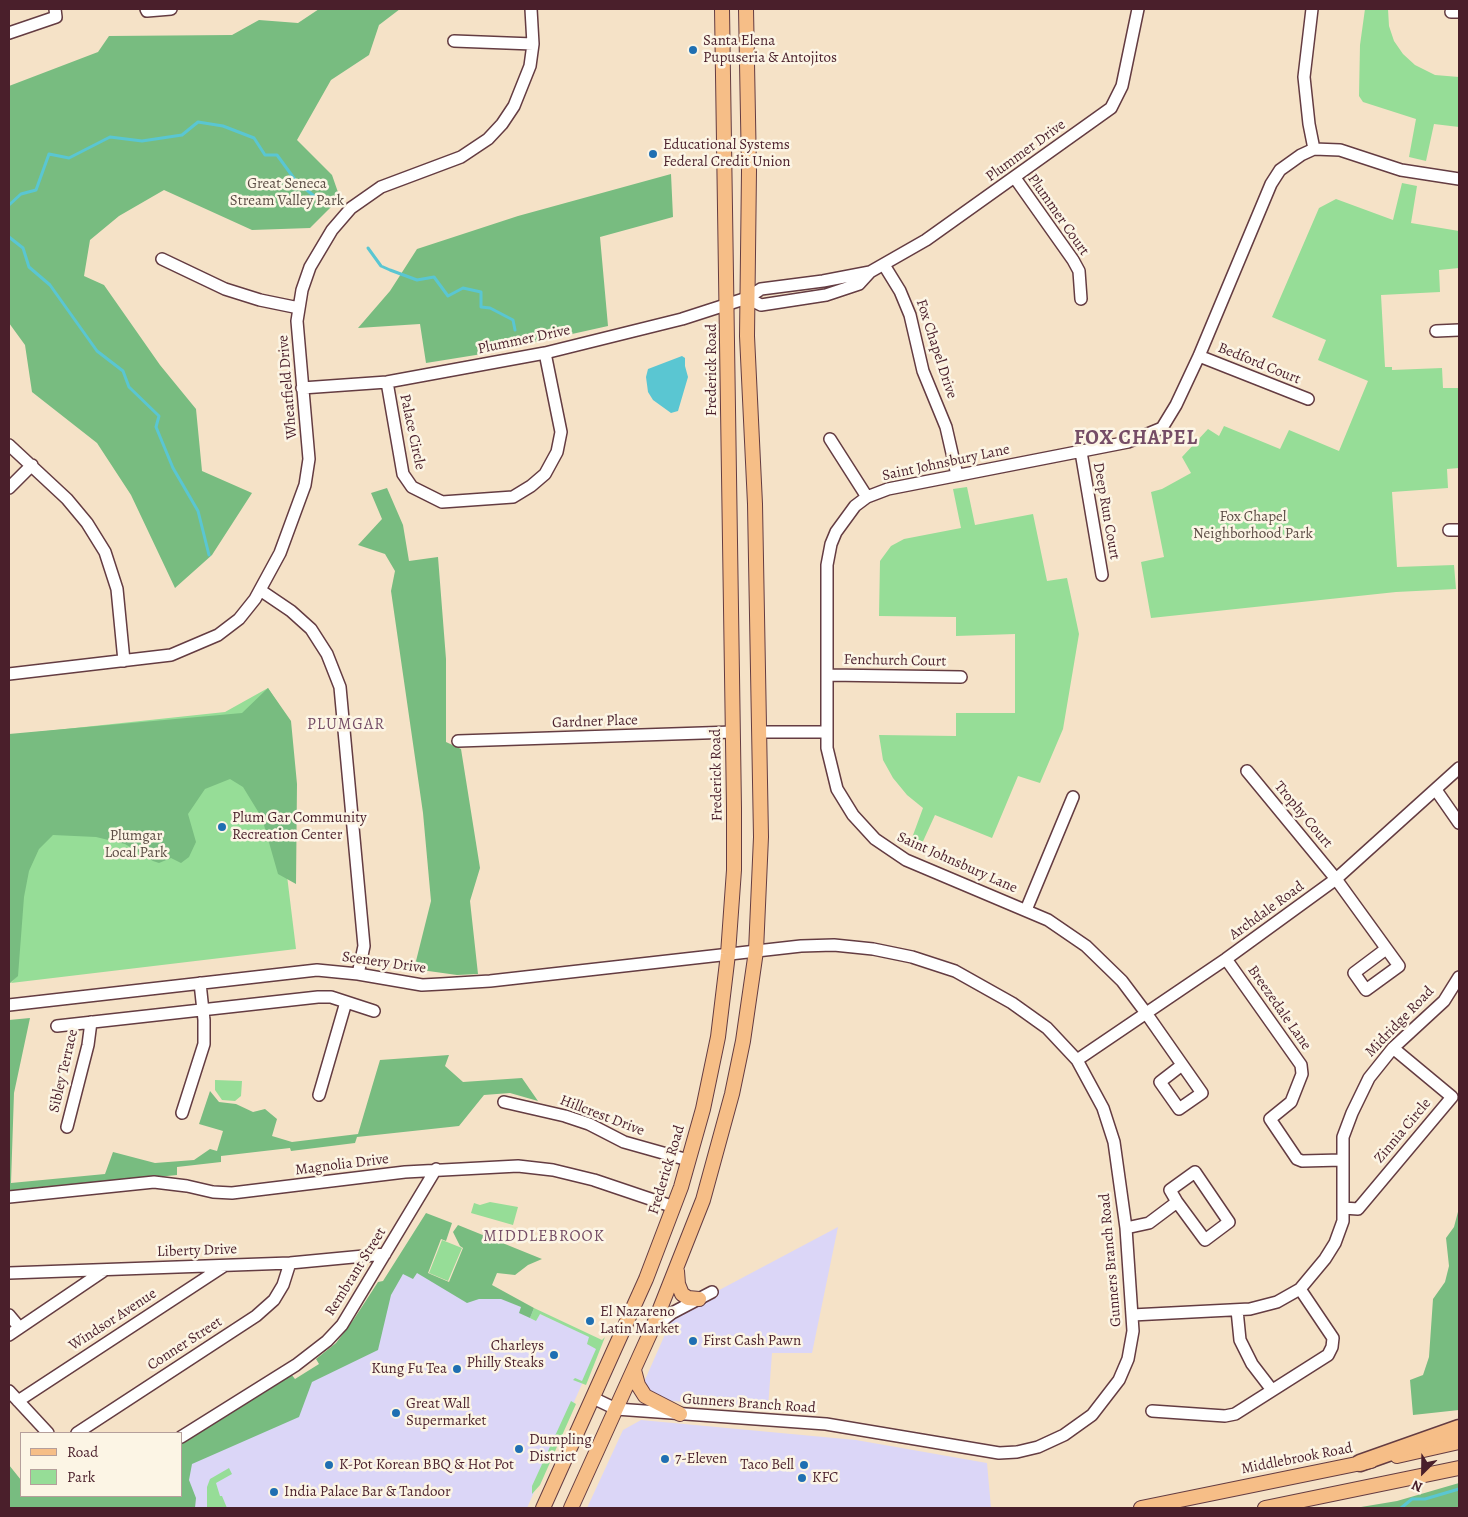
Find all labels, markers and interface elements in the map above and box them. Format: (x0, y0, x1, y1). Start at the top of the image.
place label: Santa Elena Pupuseria & Antojitos (703, 32, 837, 67)
marker: Santa Elena Pupuseria & Antojitos (687, 44, 699, 56)
street label: Plummer Drive (983, 116, 1069, 186)
place label: Educational Systems Federal Credit Union (663, 136, 790, 171)
marker: Educational Systems Federal Credit Union (647, 148, 659, 160)
street label: Plummer Court (1023, 171, 1093, 259)
park label: Great Seneca Stream Valley Park (230, 175, 344, 210)
street label: Fox Chapel Drive (911, 297, 961, 401)
street label: Plummer Drive (476, 321, 572, 359)
street label: Frederick Road (703, 324, 721, 416)
street label: Wheatfield Drive (274, 334, 302, 440)
street label: Bedford Court (1215, 339, 1303, 389)
street label: Palace Circle (395, 392, 429, 472)
district label: FOX CHAPEL (1073, 427, 1199, 451)
street label: Saint Johnsbury Lane (881, 441, 1011, 485)
street label: Deep Run Court (1089, 461, 1123, 561)
park label: Fox Chapel Neighborhood Park (1193, 508, 1313, 543)
street label: Fenchurch Court (843, 651, 947, 671)
street label: Gardner Place (552, 712, 638, 732)
district label: PLUMGAR (306, 715, 386, 735)
street label: Frederick Road (707, 729, 727, 821)
street label: Trophy Court (1270, 778, 1336, 852)
place label: Plum Gar Community Recreation Center (232, 809, 367, 844)
marker: Plum Gar Community Recreation Center (216, 821, 228, 833)
park label: Plumgar Local Park (104, 827, 168, 862)
street label: Saint Johnsbury Lane (894, 828, 1020, 898)
street label: Archdale Road (1226, 878, 1308, 944)
street label: Scenery Drive (341, 948, 427, 978)
street label: Breezedale Lane (1243, 962, 1315, 1054)
street label: Midridge Road (1362, 983, 1438, 1061)
street label: Sibley Terrace (46, 1028, 82, 1114)
street label: Hillcrest Drive (557, 1092, 647, 1140)
street label: Zinnia Circle (1371, 1095, 1435, 1167)
street label: Frederick Road (645, 1123, 689, 1217)
street label: Magnolia Drive (294, 1150, 390, 1180)
street label: Gunners Branch Road (1096, 1193, 1126, 1327)
street label: Rembrant Street (322, 1224, 390, 1320)
district label: MIDDLEBROOK (482, 1227, 606, 1247)
street label: Liberty Drive (157, 1241, 237, 1261)
street label: Windsor Avenue (66, 1285, 160, 1355)
place label: El Nazareno Latin Market (600, 1303, 679, 1338)
street label: Conner Street (144, 1313, 226, 1375)
marker: El Nazareno Latin Market (584, 1315, 596, 1327)
place label: First Cash Pawn (703, 1332, 801, 1350)
marker: First Cash Pawn (687, 1335, 699, 1347)
place label: Charleys Philly Steaks (466, 1337, 544, 1372)
marker: Charleys Philly Steaks (548, 1349, 560, 1361)
place label: Kung Fu Tea (371, 1360, 447, 1378)
marker: Kung Fu Tea (451, 1363, 463, 1375)
street label: Gunners Branch Road (682, 1390, 816, 1418)
place label: Great Wall Supermarket (406, 1395, 486, 1430)
marker: Great Wall Supermarket (390, 1407, 402, 1419)
place label: Dumpling District (529, 1431, 592, 1466)
legend (20, 1432, 182, 1497)
street label: Middlebrook Road (1240, 1439, 1354, 1479)
text: Road (67, 1442, 98, 1462)
marker: Dumpling District (513, 1443, 525, 1455)
north arrow (1398, 1447, 1448, 1497)
place label: 7-Eleven (675, 1450, 727, 1468)
marker: 7-Eleven (659, 1453, 671, 1465)
place label: K-Pot Korean BBQ & Hot Pot (339, 1456, 514, 1474)
place label: Taco Bell (740, 1456, 794, 1474)
marker: K-Pot Korean BBQ & Hot Pot (323, 1459, 335, 1471)
marker: Taco Bell (798, 1459, 810, 1471)
text: Park (67, 1467, 95, 1487)
place label: KFC (812, 1469, 838, 1487)
marker: KFC (796, 1472, 808, 1484)
text: N (1409, 1476, 1425, 1497)
place label: India Palace Bar & Tandoor (284, 1483, 451, 1501)
marker: India Palace Bar & Tandoor (268, 1486, 280, 1498)

